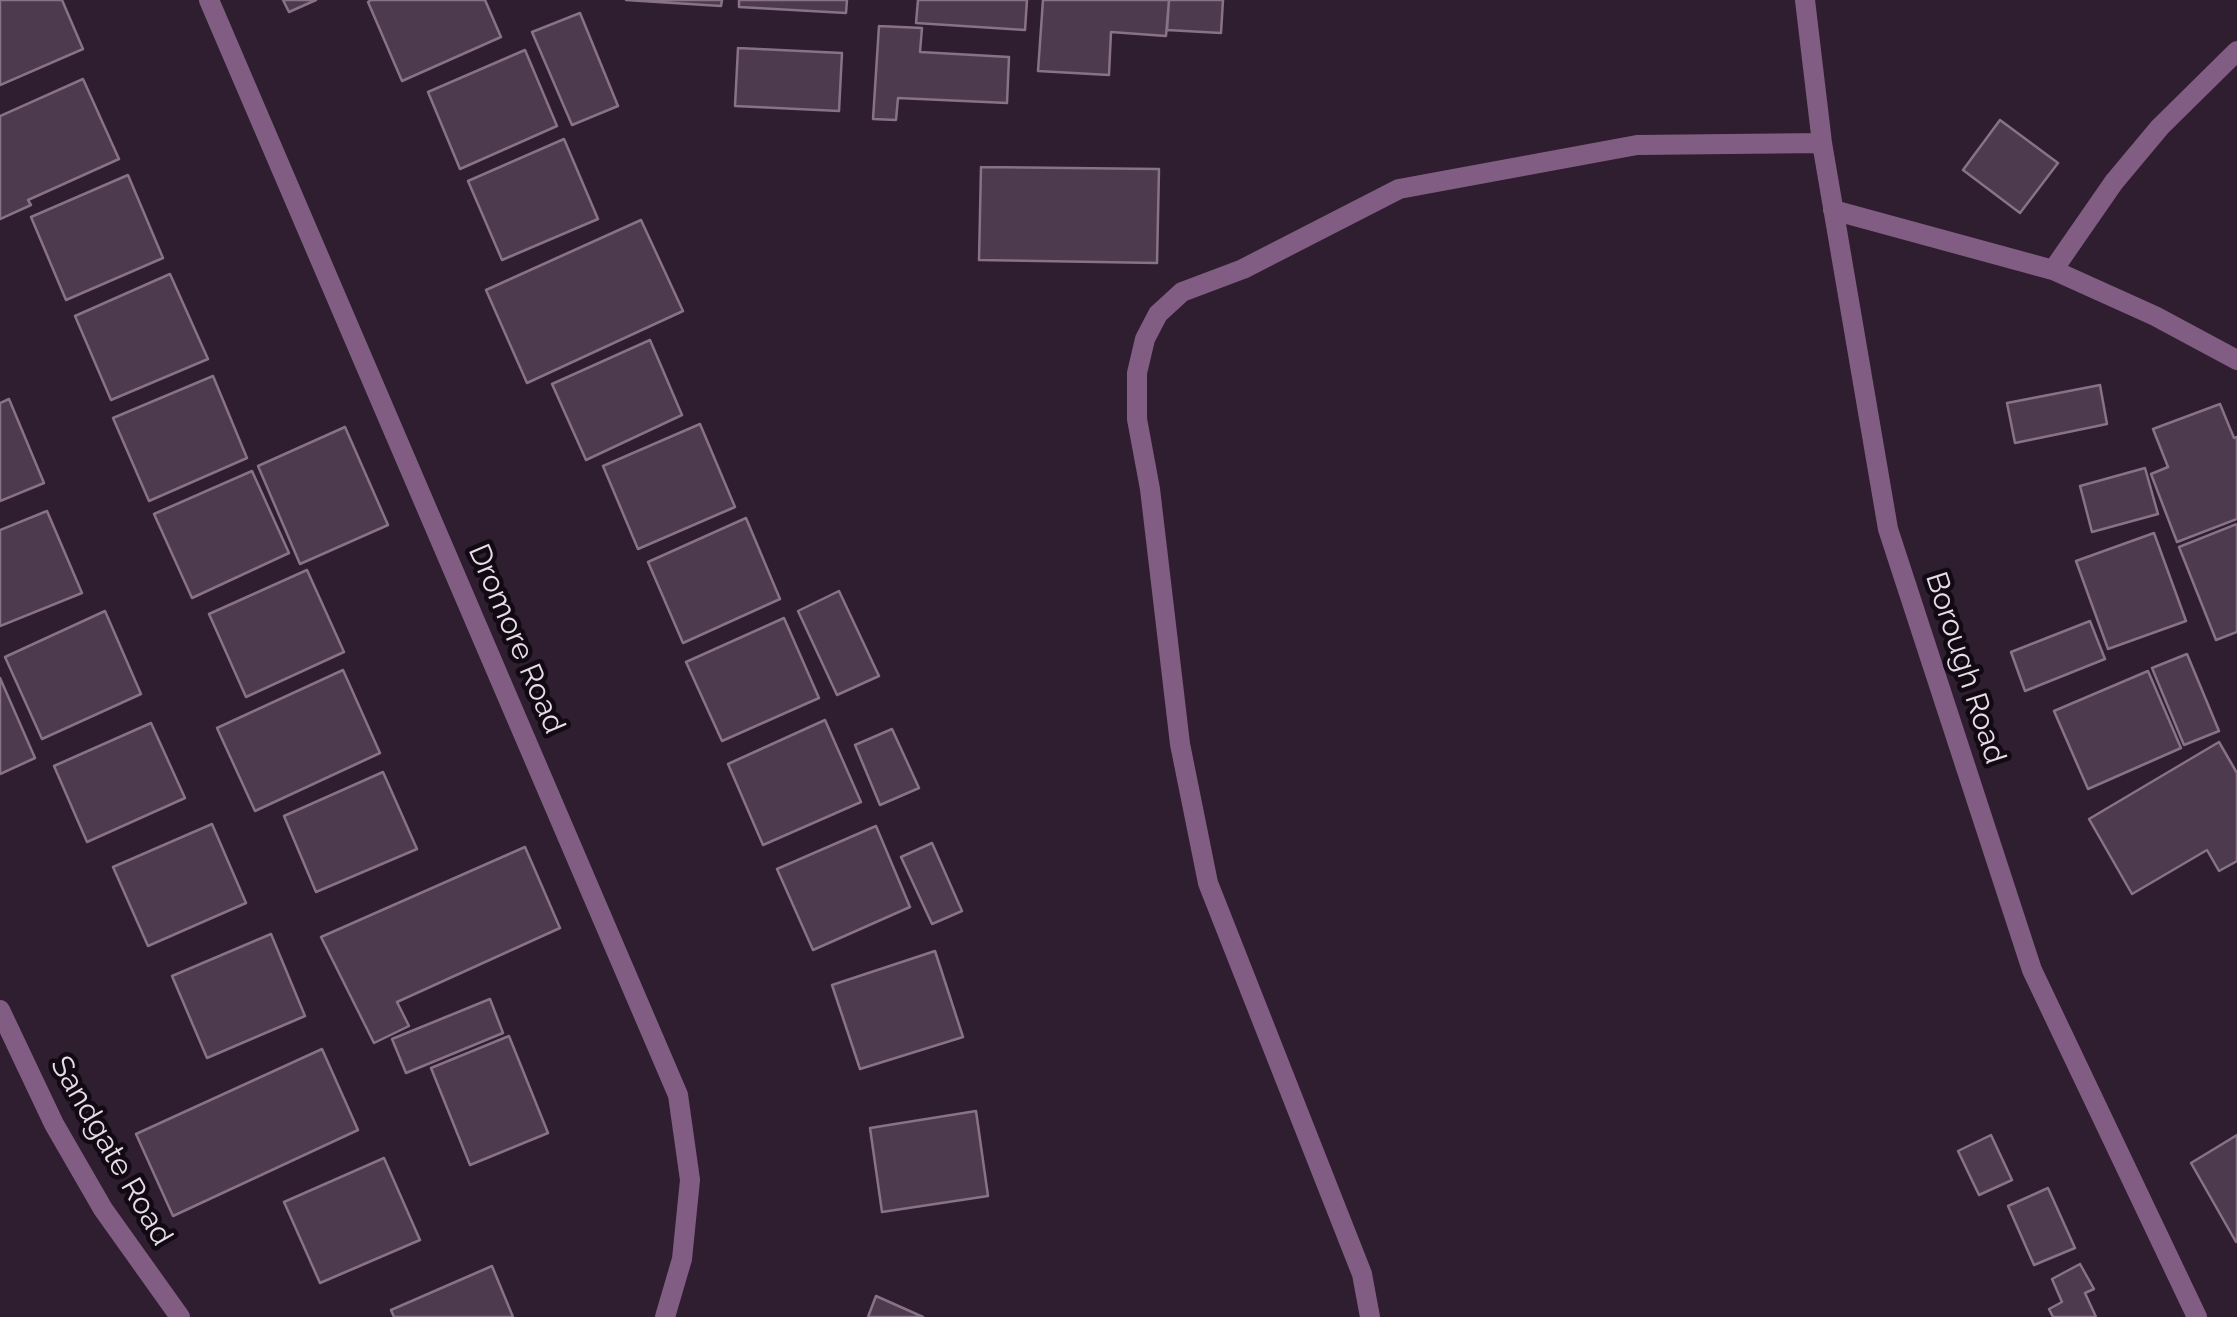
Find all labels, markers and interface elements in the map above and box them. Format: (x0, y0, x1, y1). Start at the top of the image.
street label: Dromore Road (460, 539, 572, 739)
street label: Borough Road (1917, 568, 2013, 768)
street label: Sandgate Road (42, 1050, 180, 1252)

